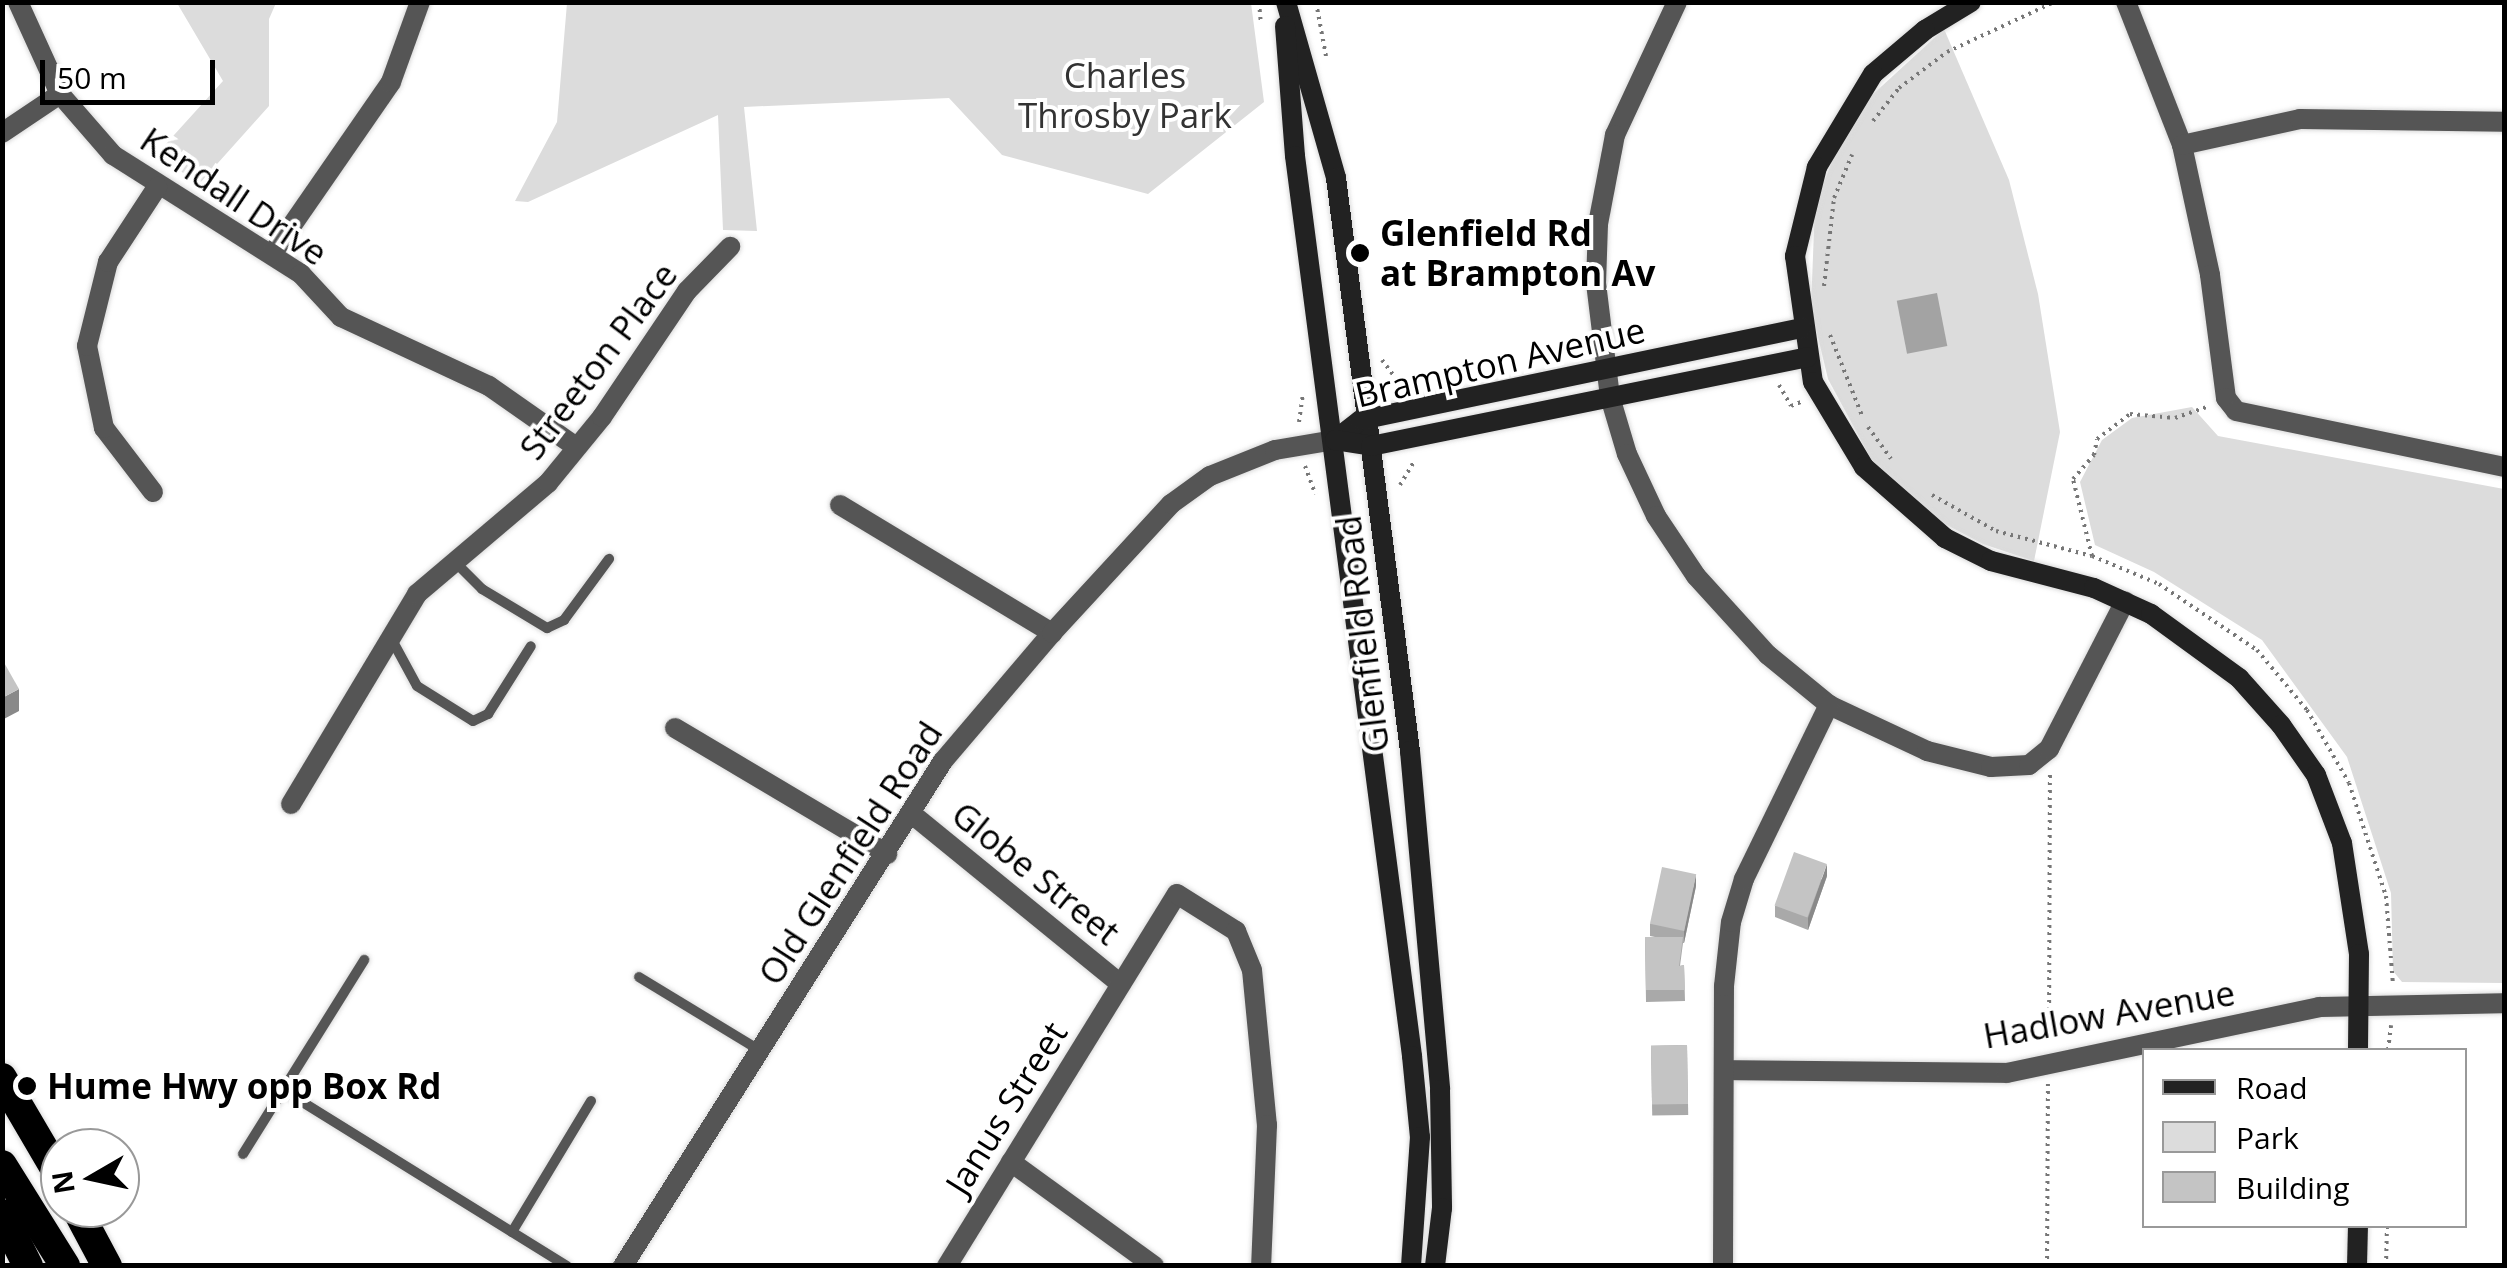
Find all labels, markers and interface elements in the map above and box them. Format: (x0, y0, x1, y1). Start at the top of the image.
scale bar (45, 40, 220, 102)
park label: Charles Throsby Park (1018, 54, 1232, 136)
text: 50 m (57, 57, 127, 98)
street label: Kendall Drive (133, 118, 335, 274)
place label: Glenfield Rd at Brampton Av (1380, 212, 1656, 294)
marker: Glenfield Rd at Brampton Av (1349, 242, 1371, 264)
street label: Streeton Place (510, 254, 686, 468)
street label: Brampton Avenue (1351, 308, 1649, 416)
street label: Glenfield Road (1327, 513, 1397, 755)
street label: Old Glenfield Road (749, 714, 951, 992)
street label: Globe Street (944, 793, 1128, 953)
street label: Hadlow Avenue (1980, 971, 2238, 1057)
street label: Janus Street (936, 1014, 1076, 1202)
legend (2142, 1048, 2467, 1228)
place label: Hume Hwy opp Box Rd (47, 1065, 441, 1107)
text: Road (2236, 1067, 2308, 1108)
marker: Hume Hwy opp Box Rd (16, 1075, 38, 1097)
text: Park (2236, 1117, 2299, 1158)
north arrow (40, 1128, 140, 1228)
text: Building (2236, 1167, 2350, 1208)
text: N (42, 1168, 83, 1197)

